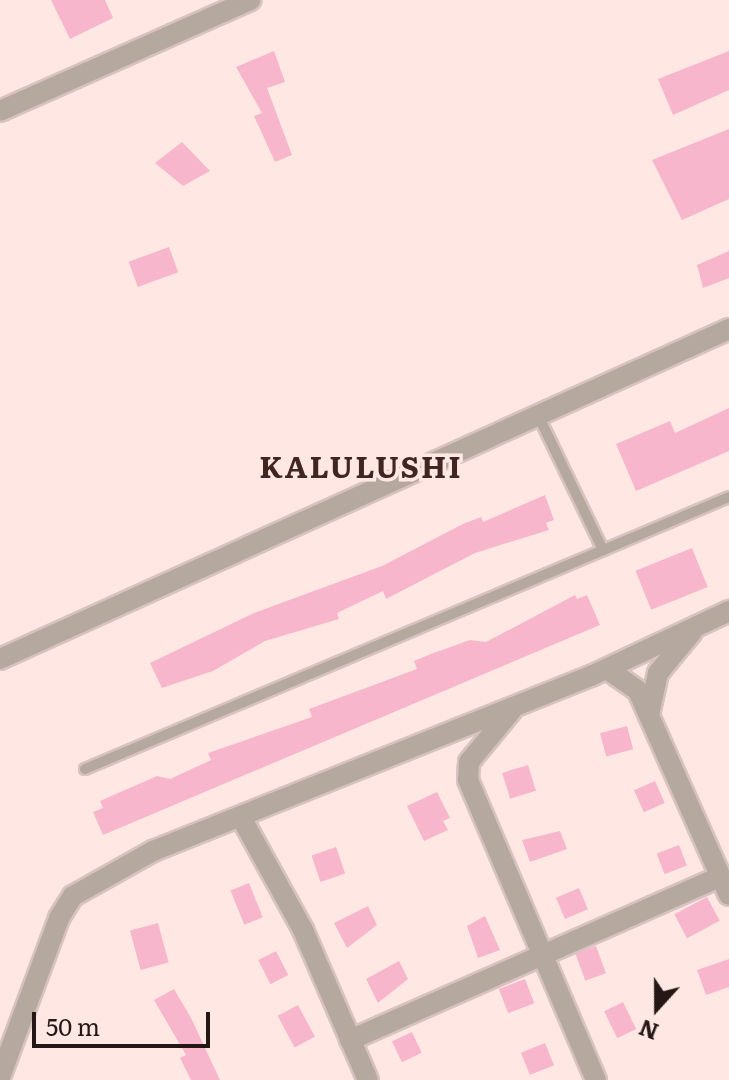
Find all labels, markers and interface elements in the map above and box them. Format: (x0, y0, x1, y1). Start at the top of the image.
district label: KALULUSHI (259, 447, 463, 483)
north arrow (617, 968, 697, 1048)
scale bar (36, 996, 214, 1046)
text: 50 m (46, 1008, 100, 1043)
text: N (634, 1012, 663, 1050)

